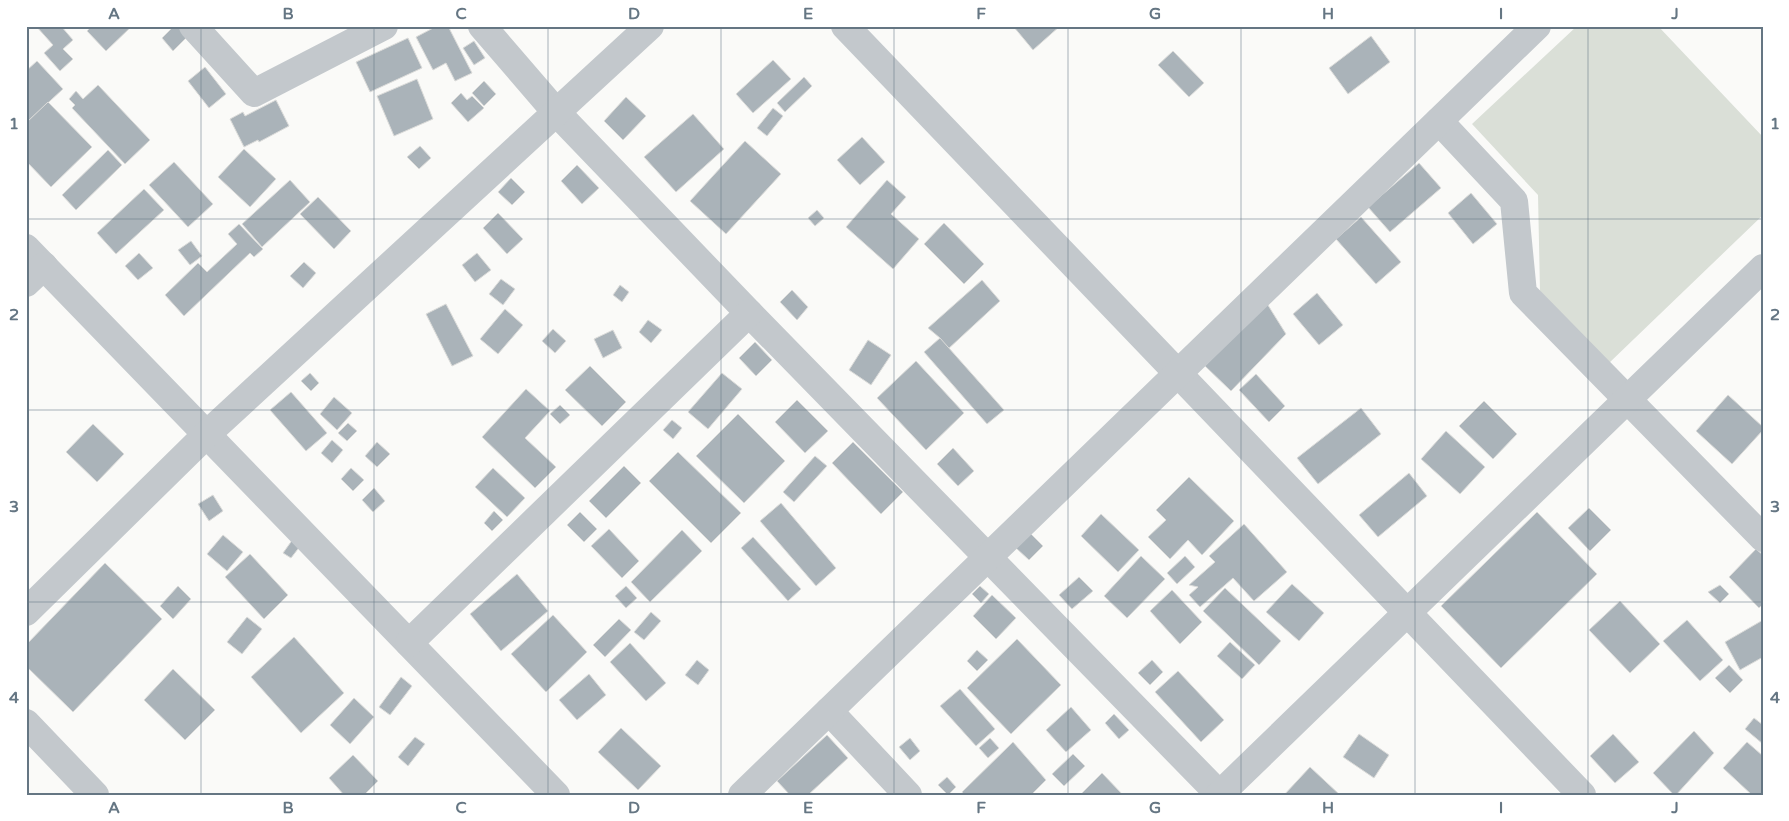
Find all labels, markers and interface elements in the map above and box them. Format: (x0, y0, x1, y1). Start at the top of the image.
text: A (108, 4, 120, 24)
text: B (282, 4, 294, 24)
text: C (455, 4, 467, 24)
text: D (628, 4, 640, 24)
text: E (803, 4, 813, 24)
text: F (976, 4, 986, 24)
text: G (1149, 4, 1161, 24)
text: H (1322, 4, 1334, 24)
text: I (1499, 4, 1503, 24)
text: J (1670, 4, 1679, 24)
text: 1 (9, 114, 19, 134)
text: 1 (1770, 114, 1780, 134)
text: 2 (9, 305, 19, 325)
text: 2 (1770, 305, 1780, 325)
text: 3 (9, 497, 19, 517)
text: 3 (1770, 497, 1780, 517)
text: 4 (9, 688, 19, 708)
text: 4 (1770, 688, 1780, 708)
text: A (108, 798, 120, 818)
text: B (282, 798, 294, 818)
text: C (455, 798, 467, 818)
text: D (628, 798, 640, 818)
text: E (803, 798, 813, 818)
text: F (976, 798, 986, 818)
text: G (1149, 798, 1161, 818)
text: H (1322, 798, 1334, 818)
text: I (1499, 798, 1503, 818)
text: J (1670, 798, 1679, 818)

